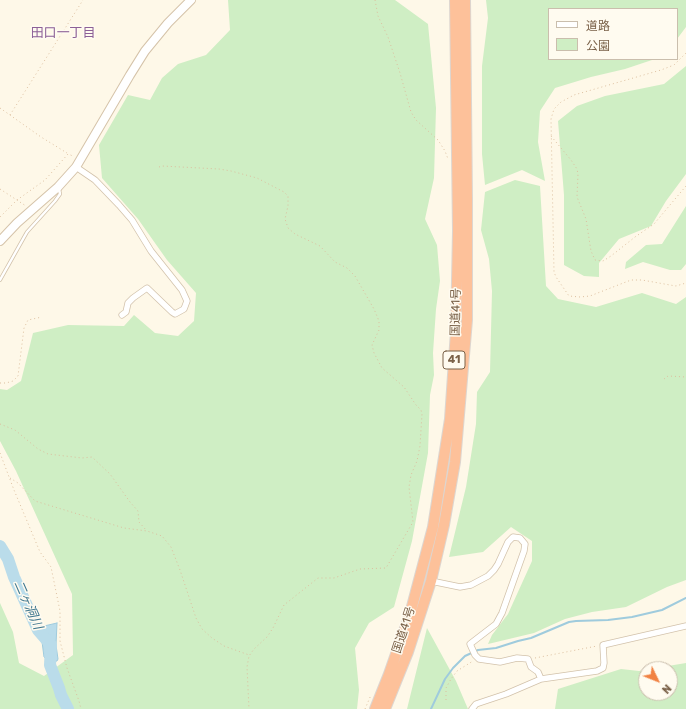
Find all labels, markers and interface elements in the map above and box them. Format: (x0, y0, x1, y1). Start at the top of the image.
legend (548, 8, 678, 60)
text: 道路 (586, 19, 610, 33)
district label: 田口一丁目 (31, 25, 95, 41)
text: 公園 (586, 39, 610, 53)
street label: 国道41号 (448, 288, 464, 336)
road number: 41 (443, 351, 465, 369)
water label: 二ヶ洞川 (10, 578, 46, 632)
street label: 国道41号 (390, 605, 418, 655)
north arrow (638, 661, 678, 701)
text: N (659, 682, 674, 696)

